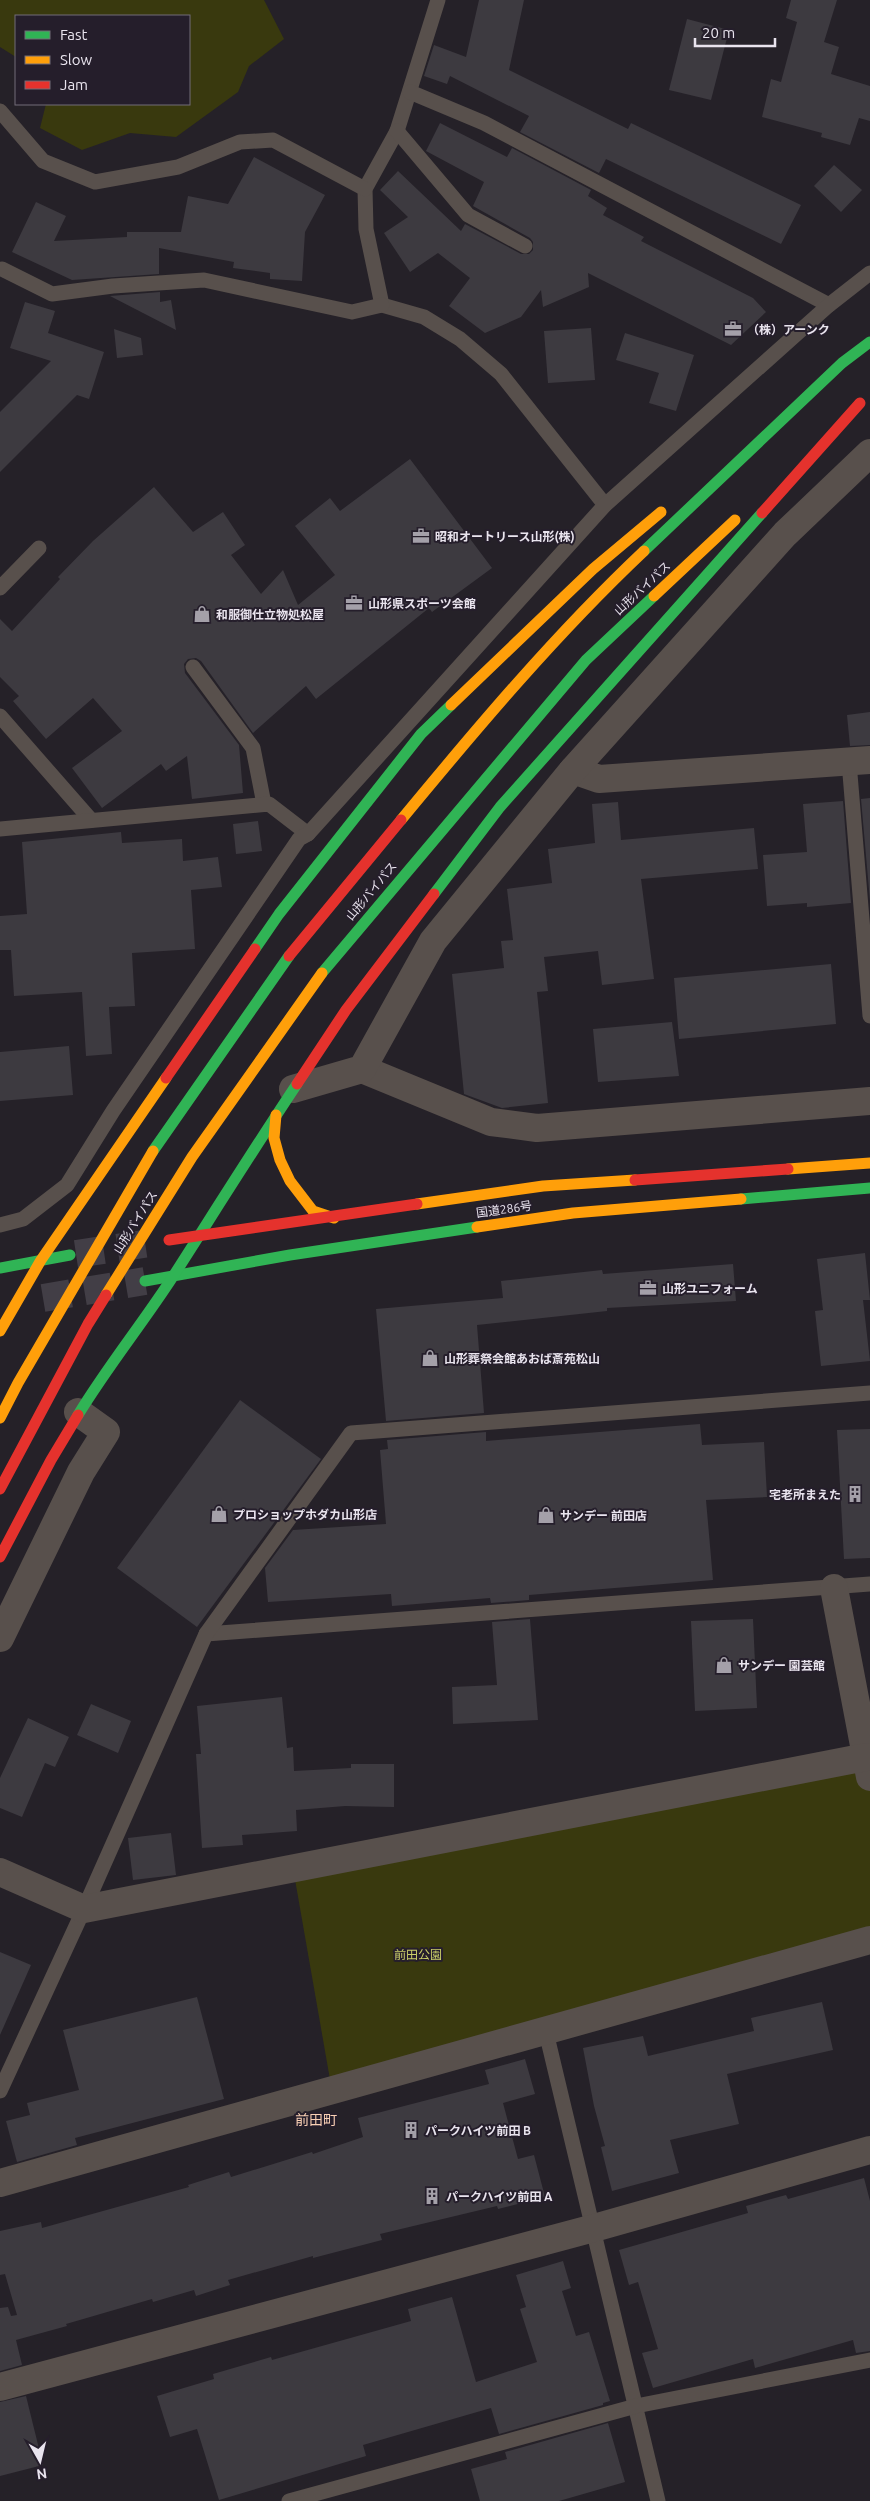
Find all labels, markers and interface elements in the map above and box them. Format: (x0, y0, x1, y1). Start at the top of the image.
legend (15, 15, 190, 105)
scale bar (695, 15, 775, 47)
text: 20 m (702, 24, 735, 41)
text: Fast (60, 26, 88, 43)
text: Slow (60, 51, 93, 68)
text: Jam (60, 76, 88, 93)
office icon: （株）アーンク (723, 319, 743, 339)
place label: （株）アーンク (747, 323, 830, 336)
office icon: 昭和オートリース山形(株) (411, 526, 431, 546)
place label: 昭和オートリース山形(株) (435, 530, 575, 544)
street label: 山形バイパス (611, 559, 673, 617)
office icon: 山形県スポーツ会館 (344, 593, 364, 613)
place label: 山形県スポーツ会館 (368, 597, 476, 610)
shop icon: 和服御仕立物処松屋 (192, 604, 212, 624)
place label: 和服御仕立物処松屋 (216, 608, 324, 621)
street label: 山形バイパス (343, 859, 399, 923)
street label: 山形バイパス (110, 1188, 160, 1256)
street label: 国道286号 (475, 1199, 533, 1219)
office icon: 山形ユニフォーム (638, 1278, 658, 1298)
place label: 山形ユニフォーム (662, 1282, 758, 1295)
shop icon: 山形葬祭会館あおば斎苑松山 (420, 1348, 440, 1368)
place label: 山形葬祭会館あおば斎苑松山 (444, 1352, 600, 1365)
building icon: 宅老所まえた (845, 1484, 865, 1504)
place label: 宅老所まえた (769, 1488, 841, 1501)
shop icon: プロショップホダカ山形店 (209, 1504, 229, 1524)
shop icon: サンデー 前田店 (536, 1505, 556, 1525)
place label: プロショップホダカ山形店 (233, 1508, 377, 1521)
place label: サンデー 前田店 (560, 1509, 647, 1522)
shop icon: サンデー 園芸館 (714, 1655, 734, 1675)
place label: サンデー 園芸館 (738, 1659, 825, 1672)
park label: 前田公園 (394, 1948, 442, 1961)
district label: 前田町 (295, 2112, 337, 2128)
building icon: パークハイツ前田 B (401, 2120, 421, 2140)
place label: パークハイツ前田 B (425, 2124, 531, 2137)
building icon: パークハイツ前田 A (422, 2186, 442, 2206)
place label: パークハイツ前田 A (446, 2190, 553, 2203)
north arrow (15, 2436, 65, 2486)
text: N (36, 2465, 48, 2483)

